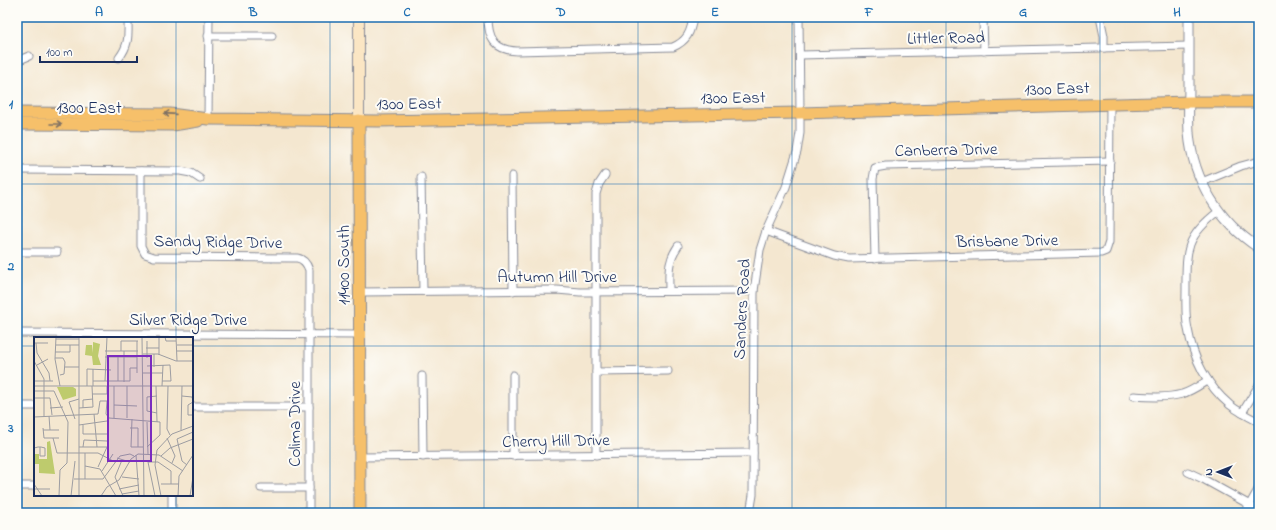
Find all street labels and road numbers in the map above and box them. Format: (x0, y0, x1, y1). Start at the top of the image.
street label: Littler Road (907, 25, 986, 52)
street label: 1300 East (1024, 76, 1090, 103)
street label: 1300 East (700, 85, 766, 112)
street label: 1300 East (376, 91, 442, 118)
street label: 1300 East (56, 96, 122, 121)
street label: Canberra Drive (894, 137, 998, 164)
street label: 11400 South (332, 225, 357, 305)
street label: Brisbane Drive (955, 228, 1059, 255)
street label: Sandy Ridge Drive (153, 229, 283, 258)
street label: Sanders Road (727, 258, 758, 360)
street label: Autumn Hill Drive (497, 265, 617, 290)
street label: Silver Ridge Drive (129, 308, 247, 335)
street label: Colima Drive (283, 381, 308, 467)
street label: Cherry Hill Drive (502, 428, 610, 456)

